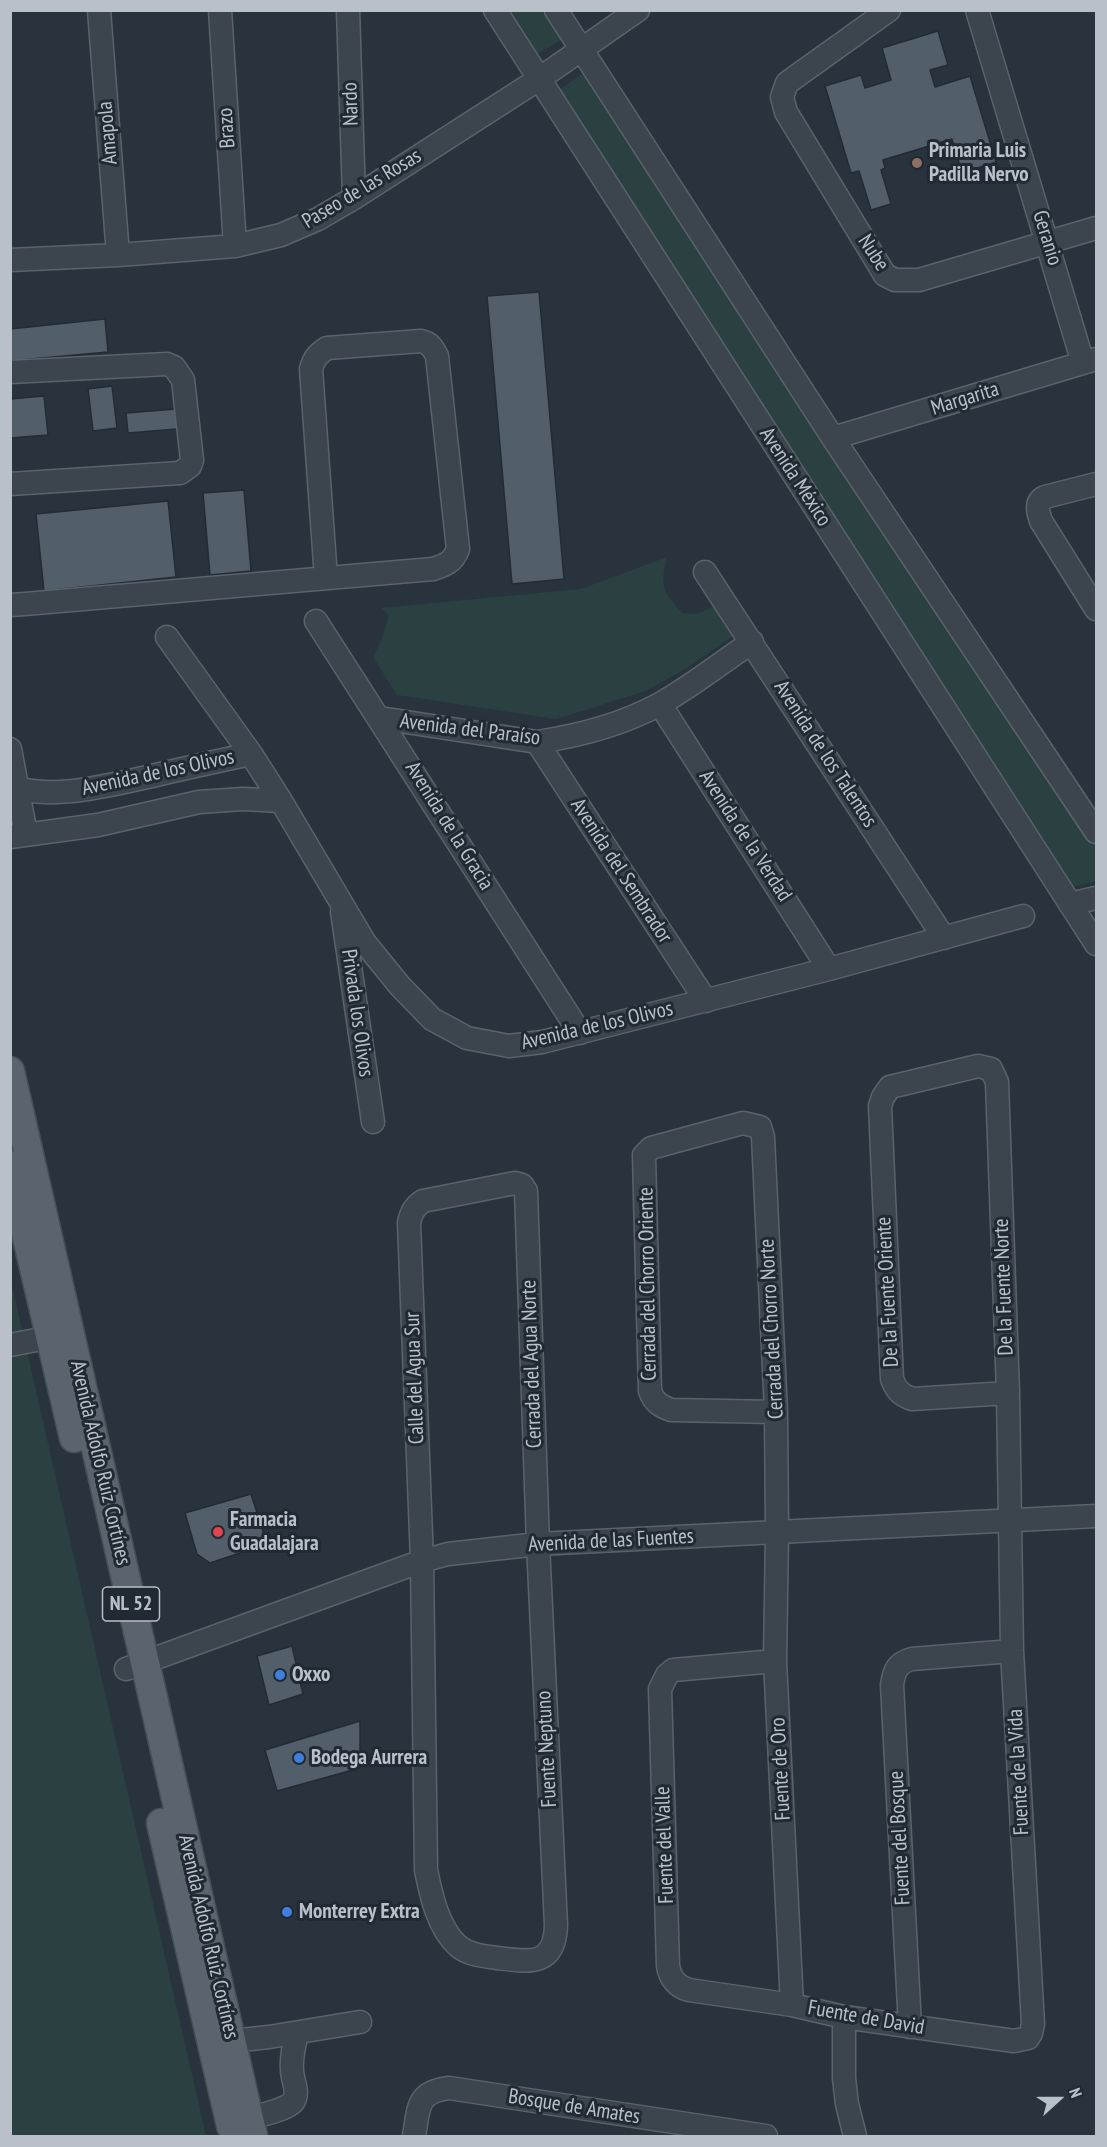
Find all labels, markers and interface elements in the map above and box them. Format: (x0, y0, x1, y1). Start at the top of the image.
street label: Nardo (338, 82, 364, 126)
street label: Amapola (93, 100, 123, 166)
street label: Brazo (213, 107, 241, 149)
place label: Primaria Luis Padilla Nervo (929, 138, 1029, 188)
street label: Paseo de las Rosas (298, 144, 426, 234)
marker: Primaria Luis Padilla Nervo (910, 156, 924, 170)
street label: Geranio (1027, 208, 1067, 268)
street label: Nube (852, 230, 894, 276)
street label: Margarita (928, 377, 1002, 421)
street label: Avenida México (754, 423, 836, 531)
street label: Avenida de los Talentos (768, 676, 882, 832)
street label: Avenida del Paraíso (398, 709, 542, 751)
street label: Avenida de los Olivos (80, 745, 236, 801)
street label: Avenida de la Gracia (399, 757, 499, 895)
street label: Avenida de la Verdad (693, 766, 797, 906)
street label: Avenida del Sembrador (565, 794, 677, 948)
street label: Privada los Olivos (336, 948, 378, 1078)
street label: Avenida de los Olivos (519, 996, 675, 1056)
street label: Cerrada del Chorro Oriente (634, 1187, 662, 1381)
street label: De la Fuente Oriente (871, 1216, 905, 1368)
street label: De la Fuente Norte (989, 1218, 1019, 1356)
street label: Cerrada del Chorro Norte (755, 1238, 789, 1420)
street label: Cerrada del Agua Norte (516, 1279, 548, 1449)
street label: Calle del Agua Sur (400, 1311, 430, 1445)
street label: Avenida Adolfo Ruiz Cortínes (64, 1358, 136, 1568)
place label: Farmacia Guadalajara (230, 1507, 319, 1557)
street label: Avenida de las Fuentes (527, 1524, 695, 1558)
marker: Farmacia Guadalajara (211, 1525, 225, 1539)
road number: NL 52 (102, 1587, 160, 1621)
place label: Oxxo (292, 1662, 330, 1688)
marker: Oxxo (273, 1668, 287, 1682)
street label: Fuente Neptuno (531, 1690, 563, 1808)
street label: Fuente de la Vida (1003, 1708, 1035, 1836)
street label: Fuente de Oro (766, 1717, 796, 1821)
place label: Bodega Aurrera (311, 1745, 427, 1771)
marker: Bodega Aurrera (292, 1751, 306, 1765)
street label: Fuente del Bosque (884, 1770, 916, 1906)
street label: Fuente del Valle (650, 1786, 680, 1904)
street label: Avenida Adolfo Ruiz Cortínes (172, 1832, 244, 2042)
place label: Monterrey Extra (299, 1899, 420, 1925)
marker: Monterrey Extra (280, 1905, 294, 1919)
street label: Fuente de David (806, 1995, 926, 2041)
north arrow (1029, 2069, 1089, 2129)
street label: Bosque de Amates (506, 2084, 642, 2130)
text: N (1065, 2085, 1087, 2100)

